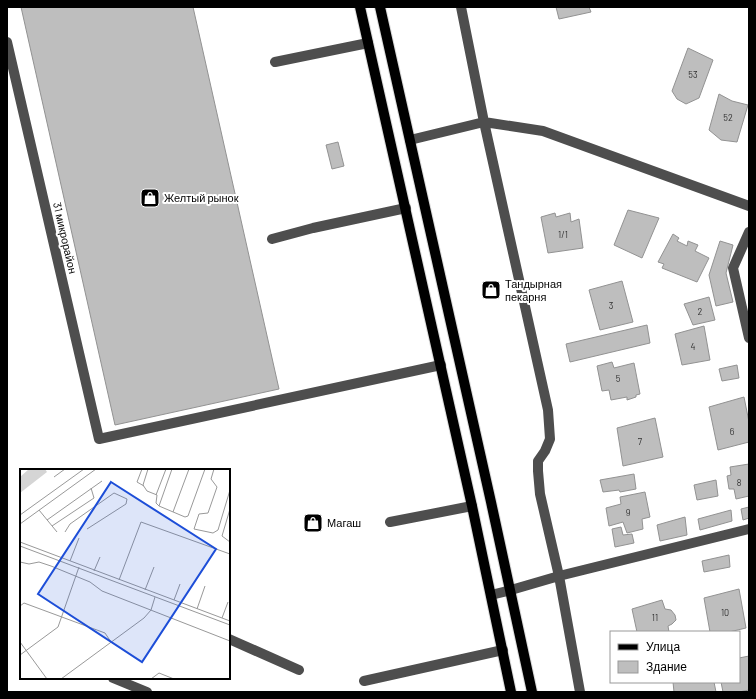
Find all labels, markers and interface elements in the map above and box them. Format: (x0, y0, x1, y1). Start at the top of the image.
house number: 53 (688, 69, 698, 80)
house number: 52 (723, 112, 733, 123)
shop icon: Желтый рынок (139, 187, 161, 209)
place label: Желтый рынок (164, 191, 239, 204)
street label: 31 микрорайон (51, 201, 80, 275)
house number: 1/1 (558, 229, 568, 240)
place label: Тандырная пекарня (505, 277, 562, 303)
shop icon: Тандырная пекарня (480, 279, 502, 301)
house number: 3 (609, 300, 614, 311)
house number: 2 (698, 306, 703, 317)
house number: 4 (691, 341, 696, 352)
house number: 5 (616, 373, 621, 384)
house number: 6 (730, 426, 735, 437)
house number: 7 (638, 436, 643, 447)
inset map (20, 469, 230, 679)
house number: 8 (737, 477, 742, 488)
house number: 9 (626, 507, 631, 518)
shop icon: Магаш (302, 512, 324, 534)
place label: Магаш (327, 516, 361, 529)
house number: 10 (721, 607, 729, 618)
house number: 11 (652, 612, 658, 623)
legend (610, 631, 740, 683)
text: Улица (646, 639, 680, 654)
text: Здание (646, 659, 687, 674)

